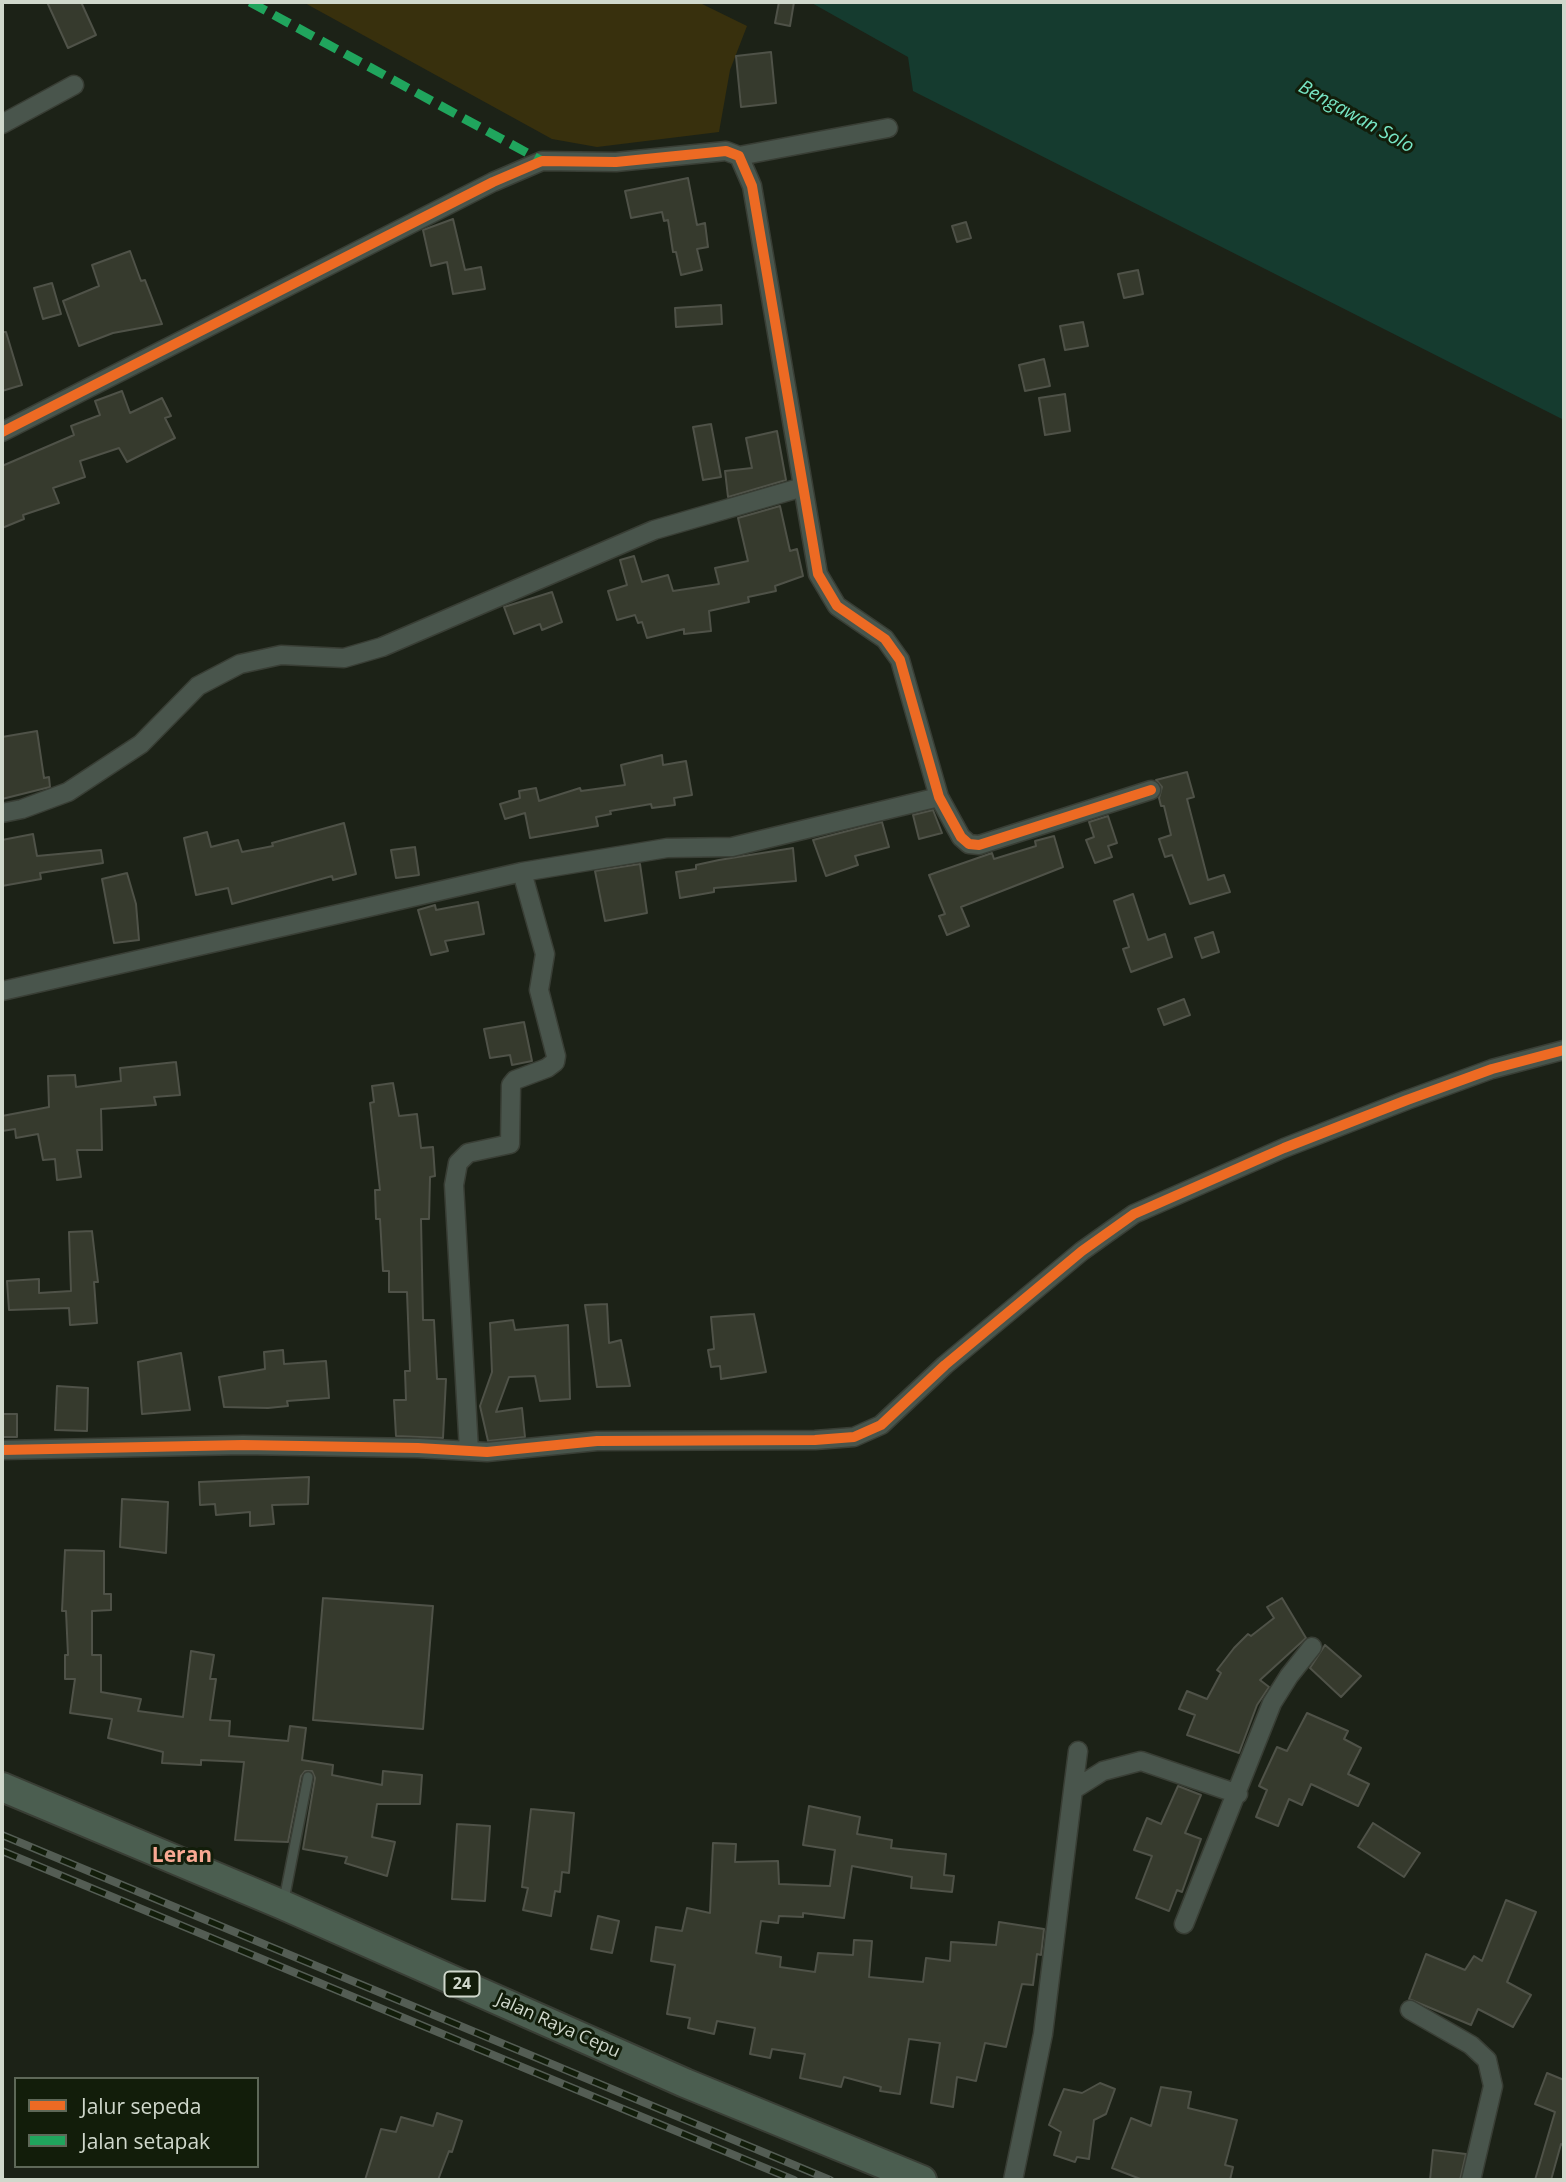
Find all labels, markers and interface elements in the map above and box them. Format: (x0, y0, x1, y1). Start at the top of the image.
water label: Bengawan Solo (1294, 76, 1418, 158)
district label: Leran (152, 1843, 212, 1869)
road number: 24 (444, 1972, 480, 1996)
street label: Jalan Raya Cepu (493, 1989, 623, 2063)
legend (14, 2077, 259, 2168)
text: Jalur sepeda (81, 2092, 201, 2120)
text: Jalan setapak (81, 2127, 210, 2155)

